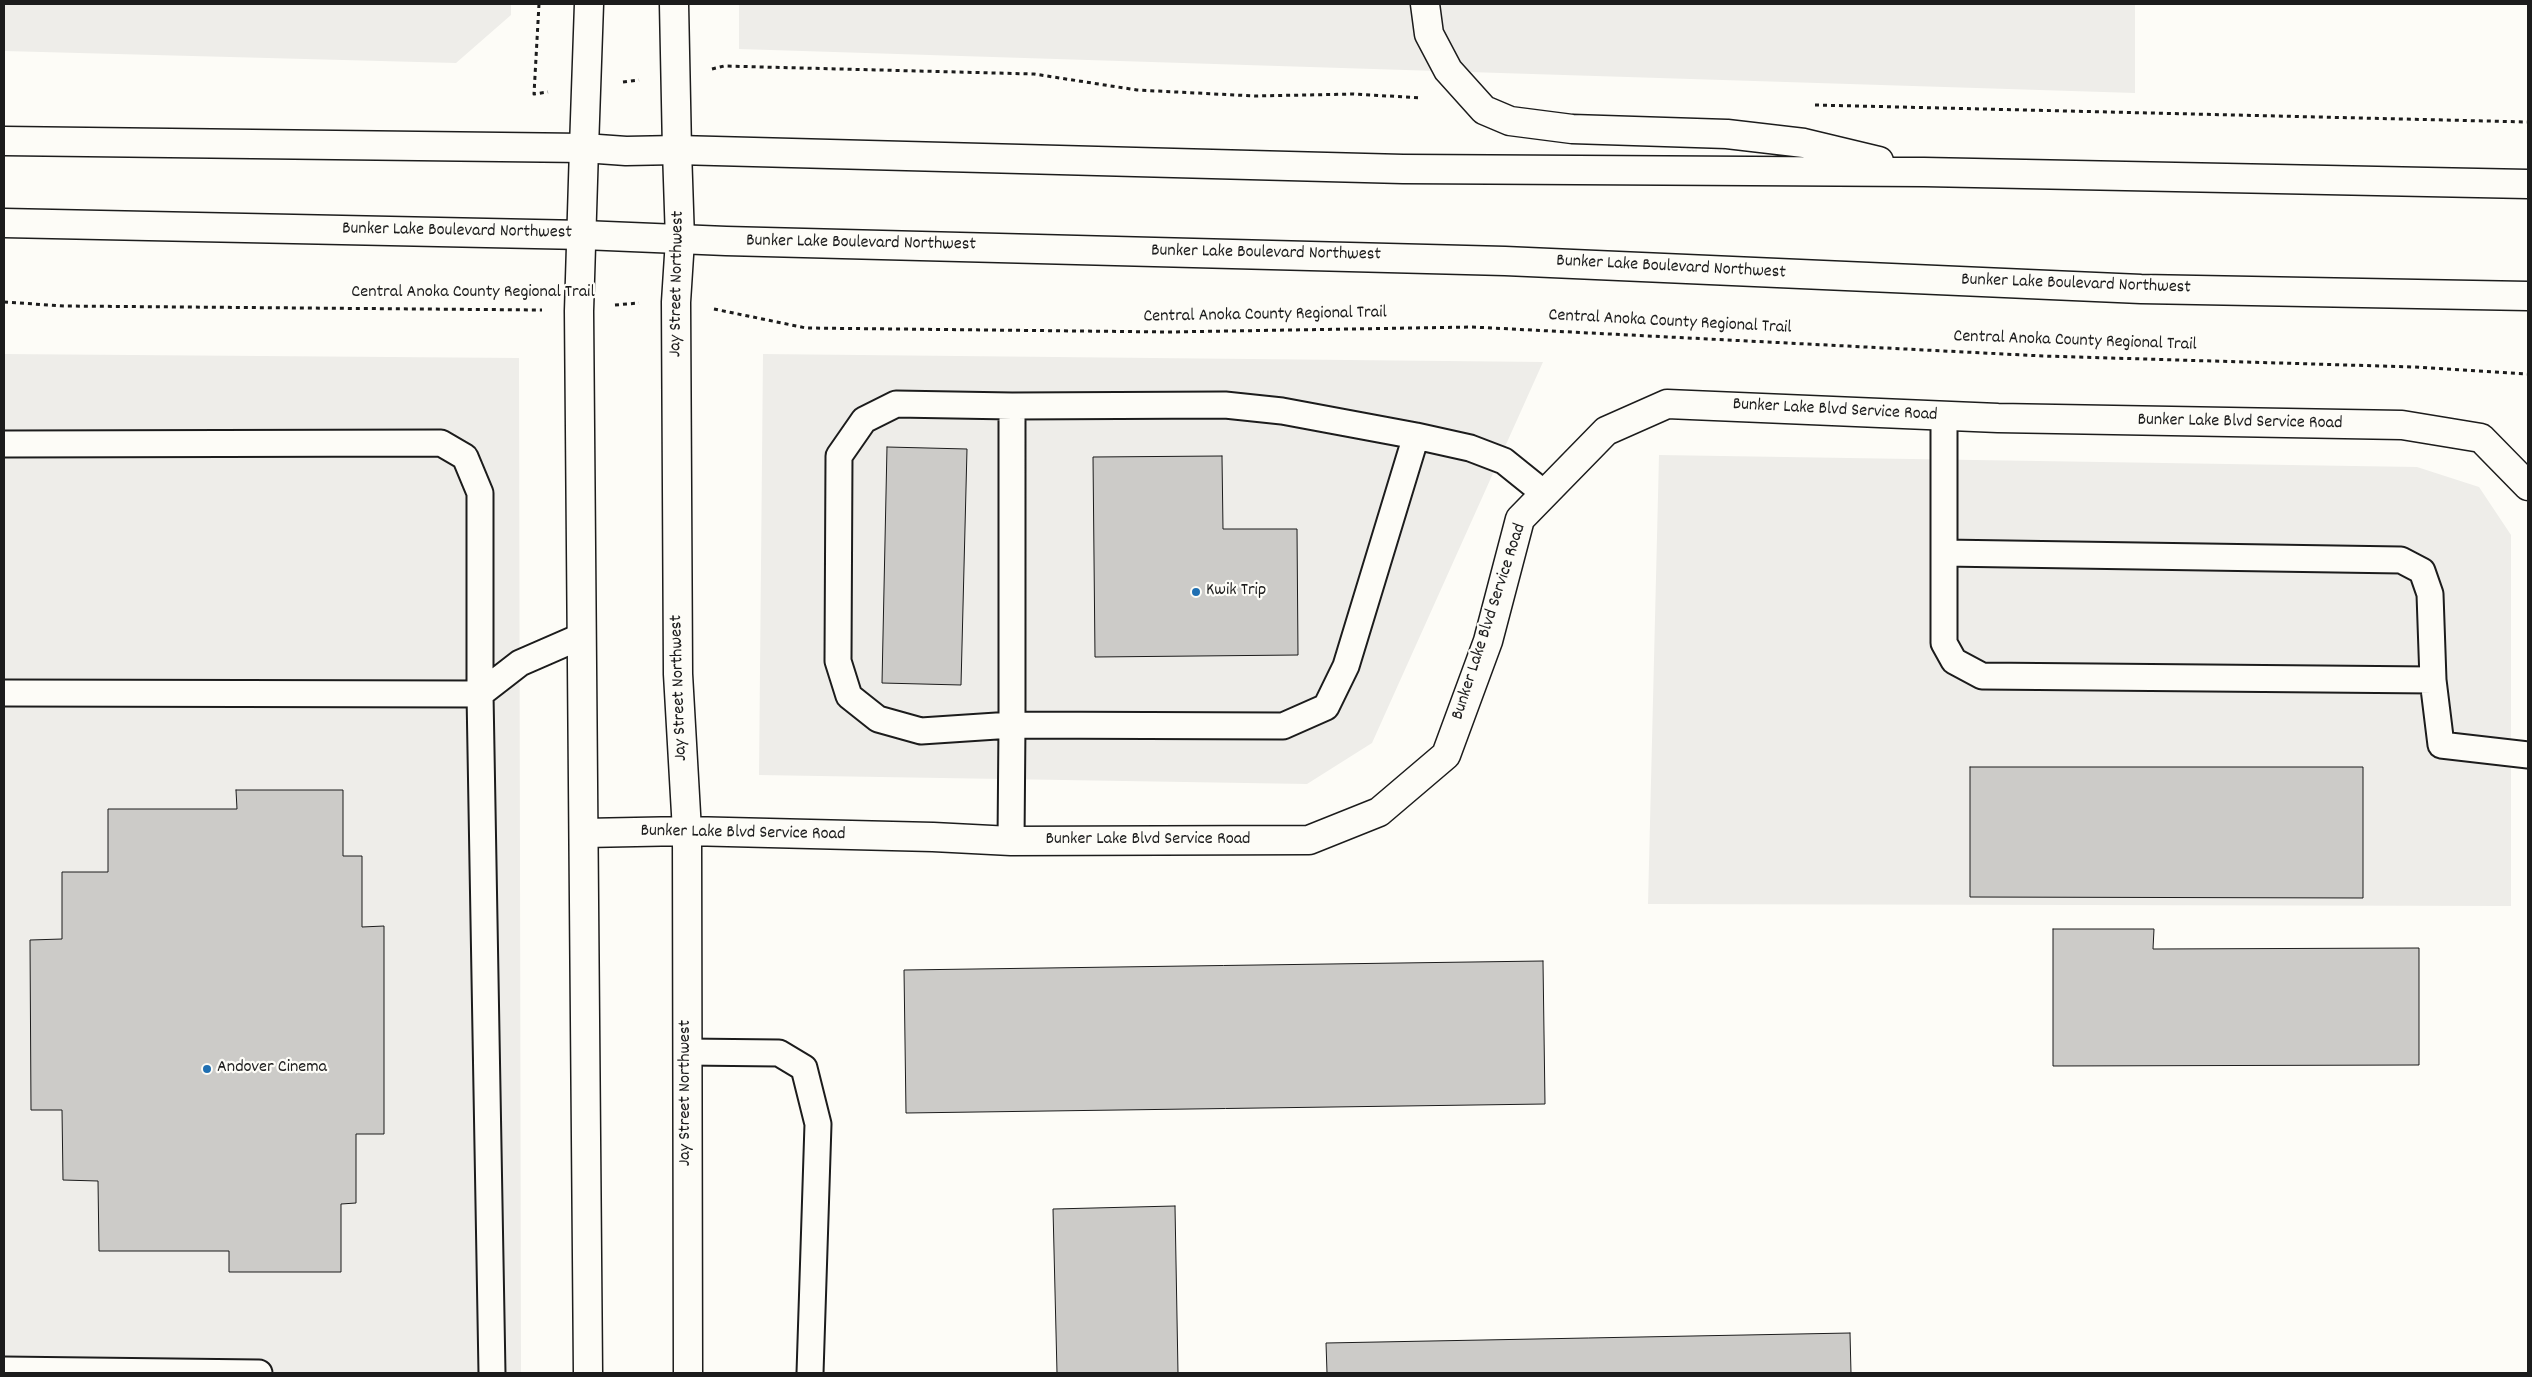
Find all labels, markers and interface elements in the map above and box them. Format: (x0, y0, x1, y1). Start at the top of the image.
street label: Jay Street Northwest (666, 211, 690, 357)
street label: Bunker Lake Boulevard Northwest (342, 219, 572, 245)
street label: Bunker Lake Boulevard Northwest (746, 231, 976, 257)
street label: Bunker Lake Boulevard Northwest (1151, 241, 1381, 267)
street label: Bunker Lake Boulevard Northwest (1556, 251, 1786, 285)
street label: Bunker Lake Boulevard Northwest (1961, 270, 2191, 300)
street label: Central Anoka County Regional Trail (351, 283, 595, 305)
street label: Central Anoka County Regional Trail (1143, 303, 1387, 329)
street label: Central Anoka County Regional Trail (1548, 306, 1792, 340)
street label: Central Anoka County Regional Trail (1953, 327, 2197, 357)
street label: Bunker Lake Blvd Service Road (1732, 395, 1938, 427)
street label: Bunker Lake Blvd Service Road (2137, 410, 2343, 436)
street label: Bunker Lake Blvd Service Road (1448, 521, 1532, 723)
place label: Kwik Trip (1206, 581, 1266, 603)
marker: Kwik Trip (1190, 586, 1202, 598)
street label: Jay Street Northwest (667, 614, 693, 762)
street label: Bunker Lake Blvd Service Road (640, 821, 846, 847)
street label: Bunker Lake Blvd Service Road (1045, 830, 1251, 852)
street label: Jay Street Northwest (676, 1020, 698, 1166)
place label: Andover Cinema (217, 1058, 327, 1080)
marker: Andover Cinema (201, 1063, 213, 1075)

